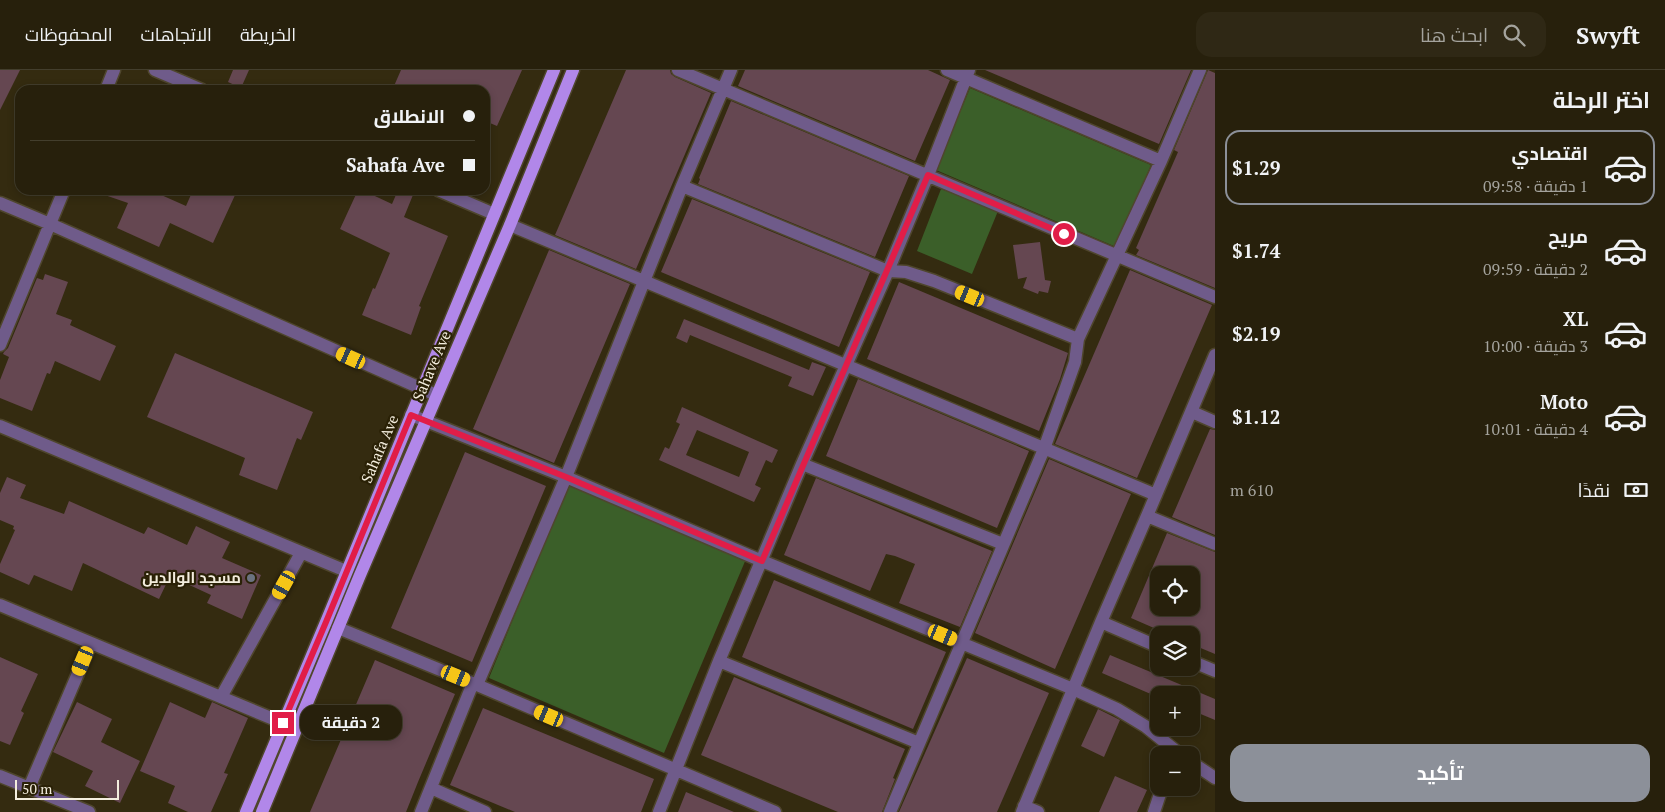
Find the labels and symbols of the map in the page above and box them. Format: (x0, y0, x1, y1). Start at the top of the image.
route start (1053, 223, 1075, 245)
car (953, 283, 986, 309)
street label: Sahave Ave (407, 328, 455, 404)
car (334, 345, 367, 371)
street label: Sahafa Ave (356, 412, 402, 486)
place label: مسجد الوالدين (142, 567, 241, 587)
car (270, 568, 297, 602)
marker: مسجد الوالدين (245, 572, 257, 584)
car (926, 622, 959, 648)
car (70, 644, 95, 678)
car (439, 663, 472, 689)
car (532, 703, 565, 729)
callout: 2 دقيقة (300, 706, 403, 740)
route end (272, 712, 294, 734)
scale bar (15, 777, 119, 800)

